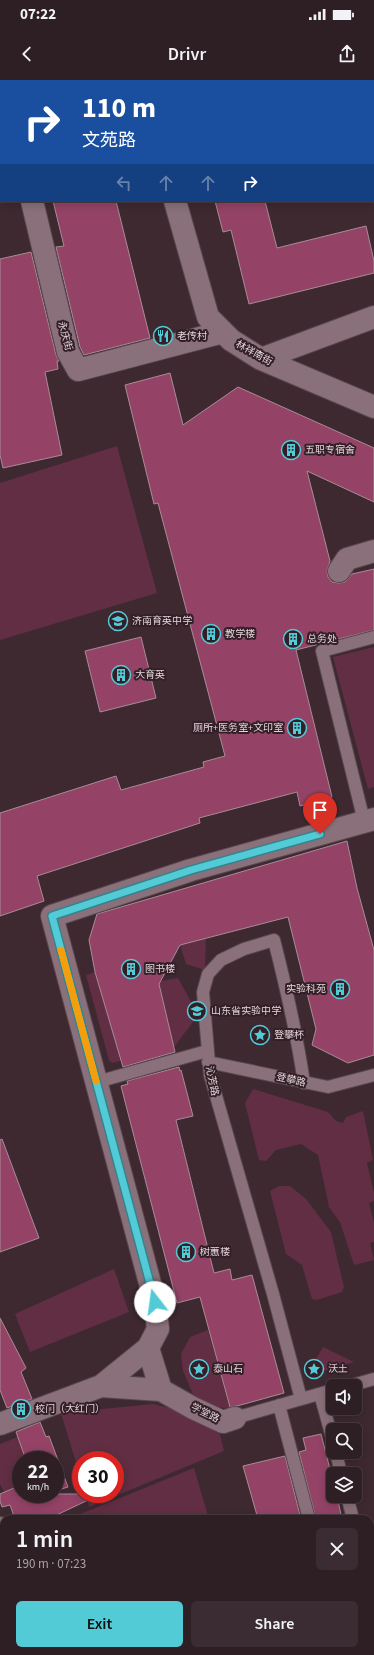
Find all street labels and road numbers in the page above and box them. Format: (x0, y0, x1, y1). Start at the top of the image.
street label: 永庆街 (54, 320, 76, 352)
street label: 林祥南街 (233, 337, 275, 369)
street label: 沁芳路 (202, 1065, 222, 1097)
street label: 登攀路 (275, 1070, 307, 1090)
street label: 学堂路 (188, 1400, 222, 1426)

